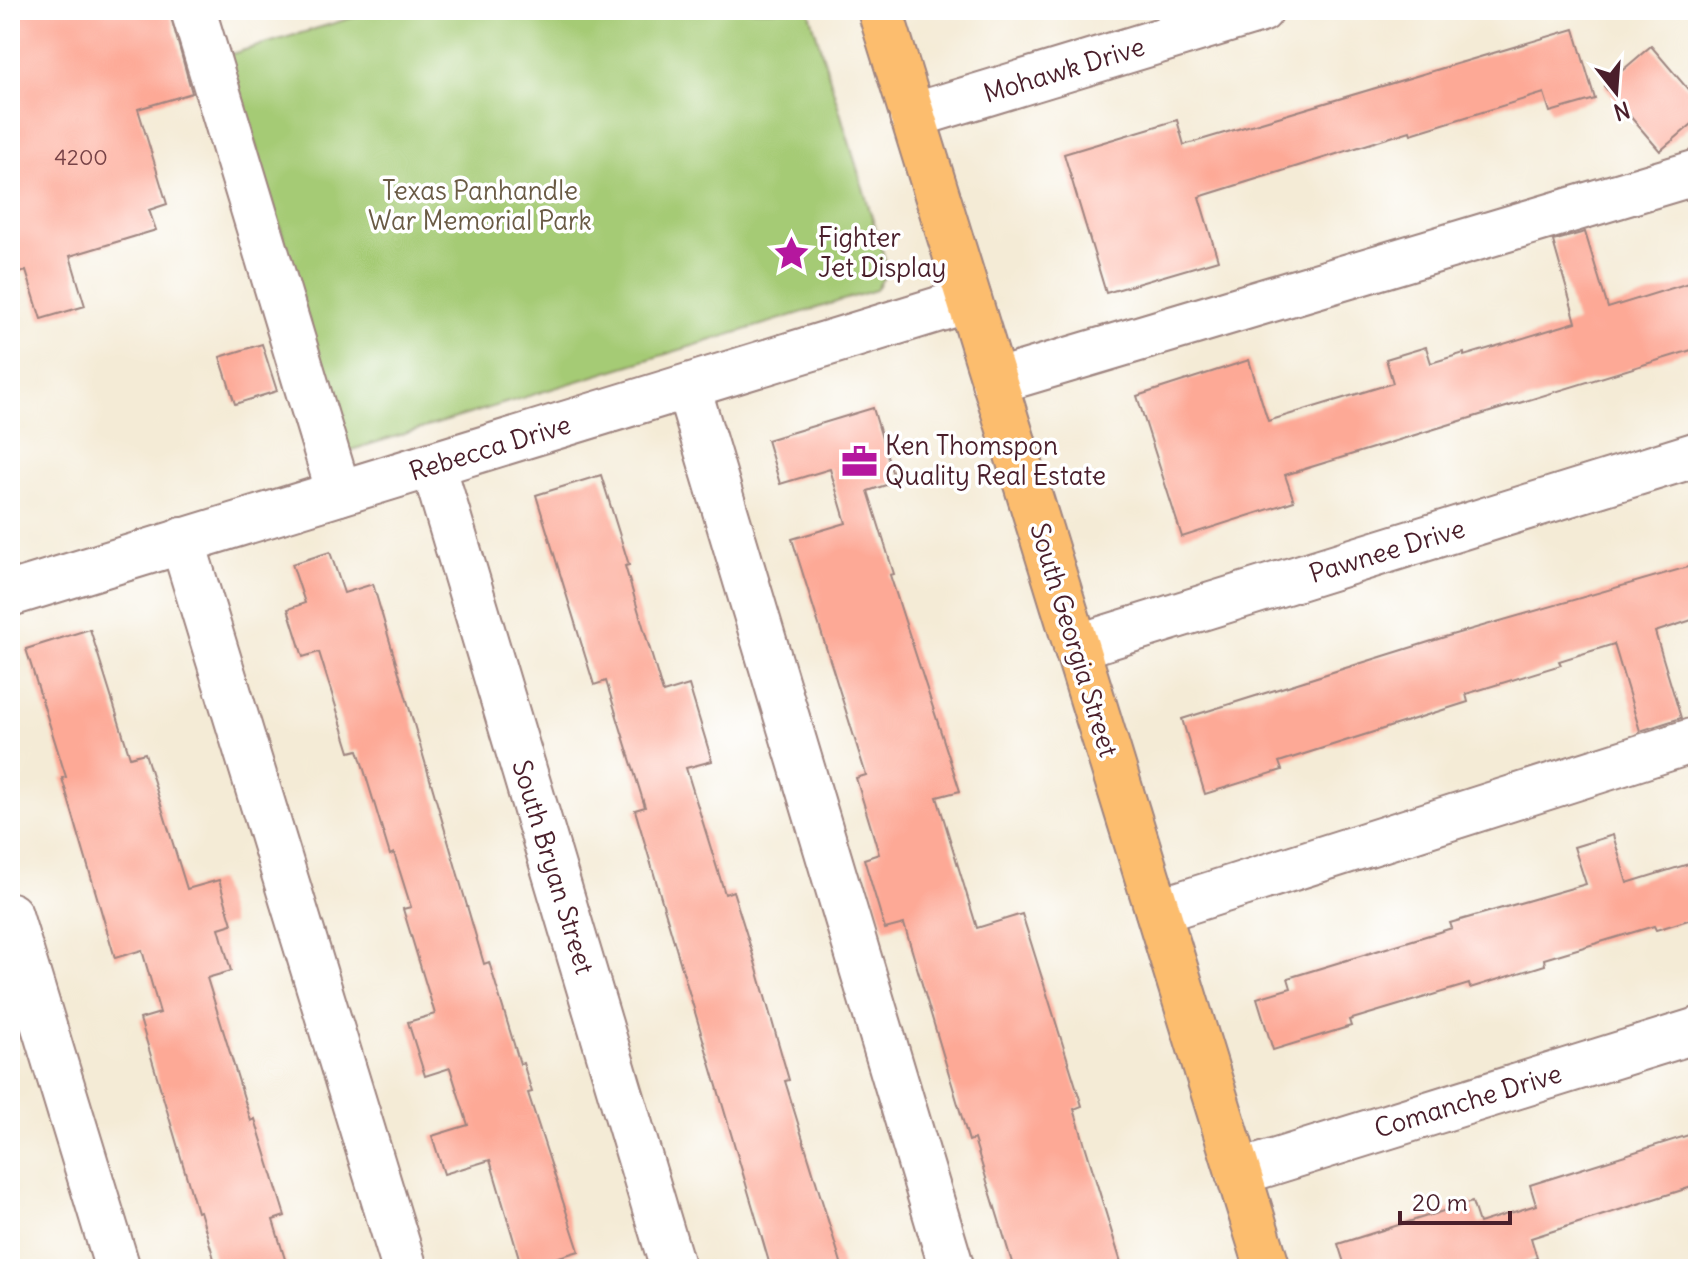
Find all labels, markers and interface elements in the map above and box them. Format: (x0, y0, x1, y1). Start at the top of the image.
street label: Mohawk Drive (979, 29, 1148, 110)
north arrow (1576, 52, 1656, 132)
text: N (1610, 96, 1633, 127)
house number: 4200 (54, 143, 108, 171)
park label: Texas Panhandle War Memorial Park (368, 174, 592, 237)
place label: Fighter Jet Display (818, 221, 946, 284)
place icon: Fighter Jet Display (773, 234, 811, 272)
street label: Rebecca Drive (405, 407, 574, 488)
place label: Ken Thomspon Quality Real Estate (885, 429, 1106, 492)
office icon: Ken Thomspon Quality Real Estate (840, 442, 878, 480)
street label: Pawnee Drive (1305, 511, 1469, 590)
street label: South Georgia Street (1023, 519, 1126, 761)
street label: South Bryan Street (505, 756, 602, 978)
street label: Comanche Drive (1370, 1056, 1565, 1145)
scale bar (1400, 1175, 1510, 1225)
text: 20 m (1412, 1187, 1468, 1217)

